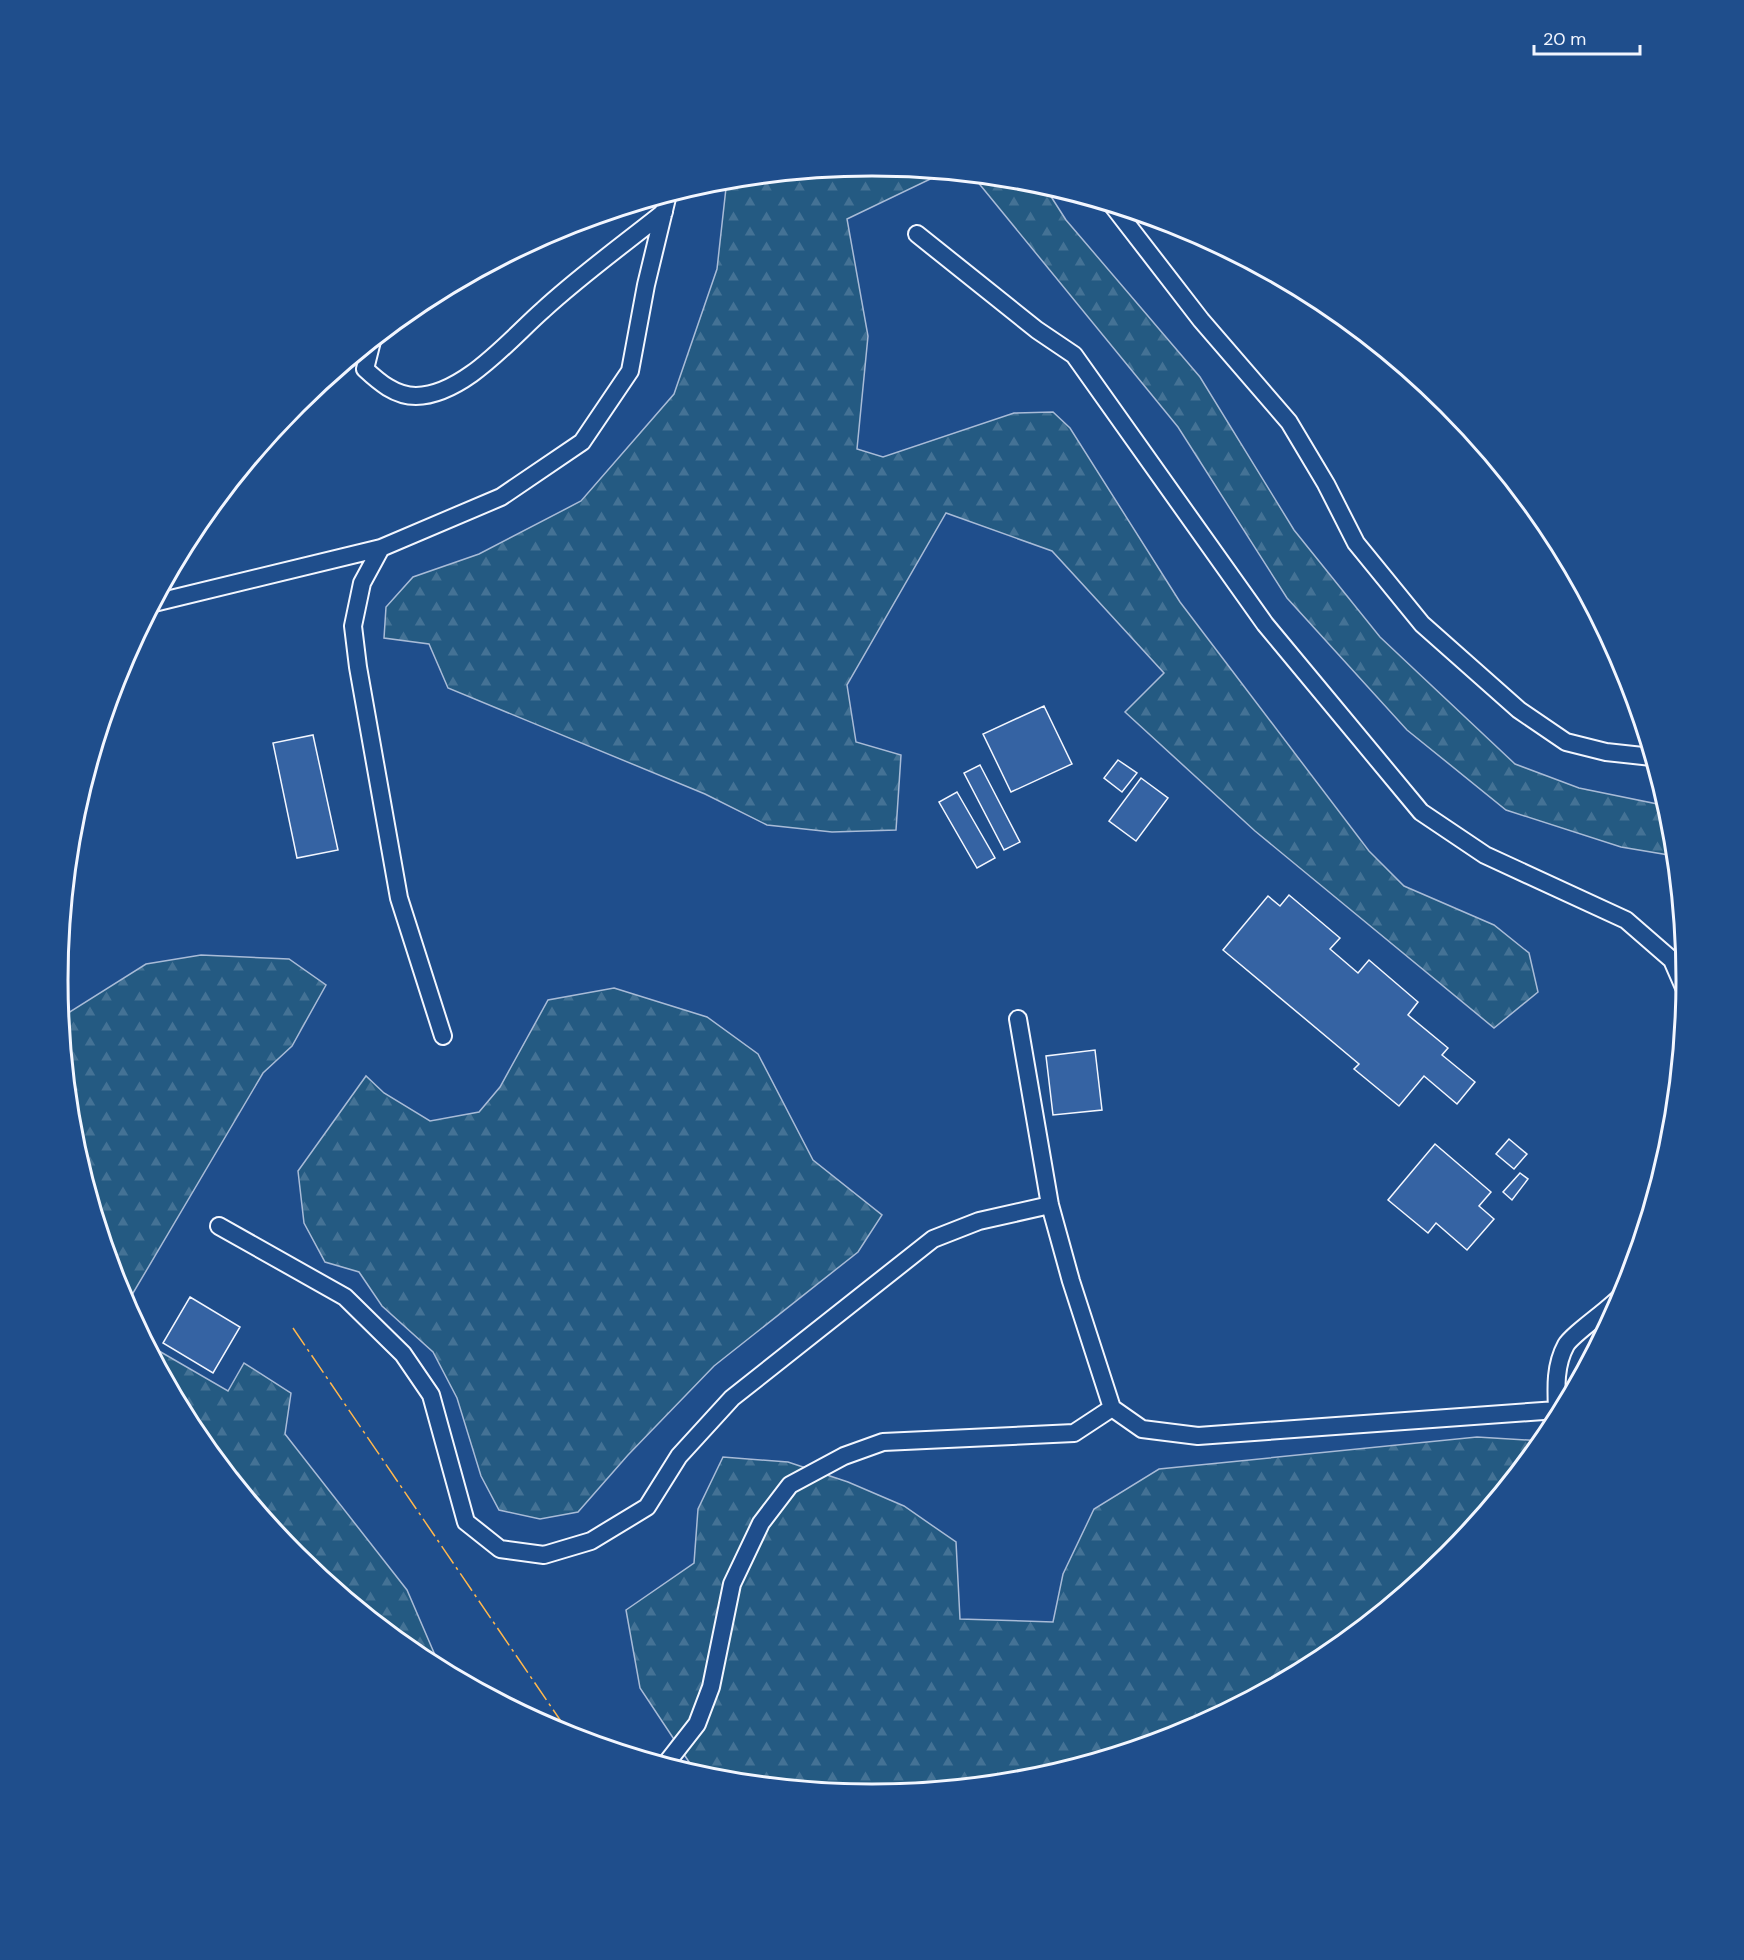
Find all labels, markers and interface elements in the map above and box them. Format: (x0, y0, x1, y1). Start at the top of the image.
scale bar (1534, 18, 1640, 56)
text: 20 m (1543, 27, 1586, 51)

